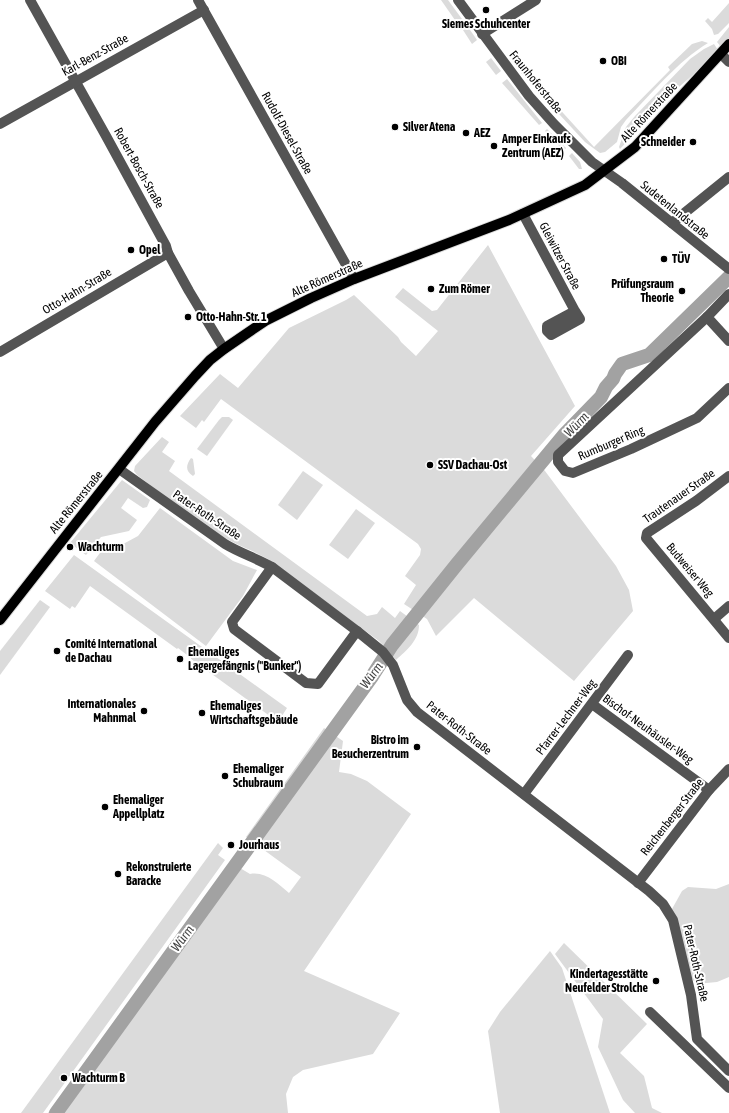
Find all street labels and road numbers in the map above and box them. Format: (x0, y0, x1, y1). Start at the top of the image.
street label: Karl-Benz-Straße (59, 31, 131, 79)
street label: Fraunhoferstraße (506, 48, 566, 116)
street label: Alte Römerstraße (618, 79, 680, 145)
street label: Rudolf-Diesel-Straße (259, 89, 315, 177)
street label: Robert-Bosch-Straße (111, 125, 167, 211)
street label: Sudetenlandstraße (638, 178, 712, 242)
street label: Gleiwitzer Straße (536, 220, 584, 292)
street label: Alte Römerstraße (289, 256, 365, 300)
street label: Otto-Hahn-Straße (40, 265, 114, 317)
street label: Rumburger Ring (576, 422, 647, 463)
street label: Trautenauer Straße (640, 466, 718, 526)
street label: Alte Römerstraße (47, 468, 105, 536)
street label: Pater-Roth-Straße (170, 487, 244, 543)
street label: Budweiser Weg (663, 540, 717, 601)
street label: Pfarrer-Lechner-Weg (533, 676, 599, 758)
street label: Bischof-Neuhäusler-Weg (600, 691, 697, 767)
street label: Pater-Roth-Straße (424, 698, 494, 758)
street label: Reichenberger Straße (638, 776, 706, 858)
street label: Pater-Roth-Straße (680, 923, 712, 1003)

